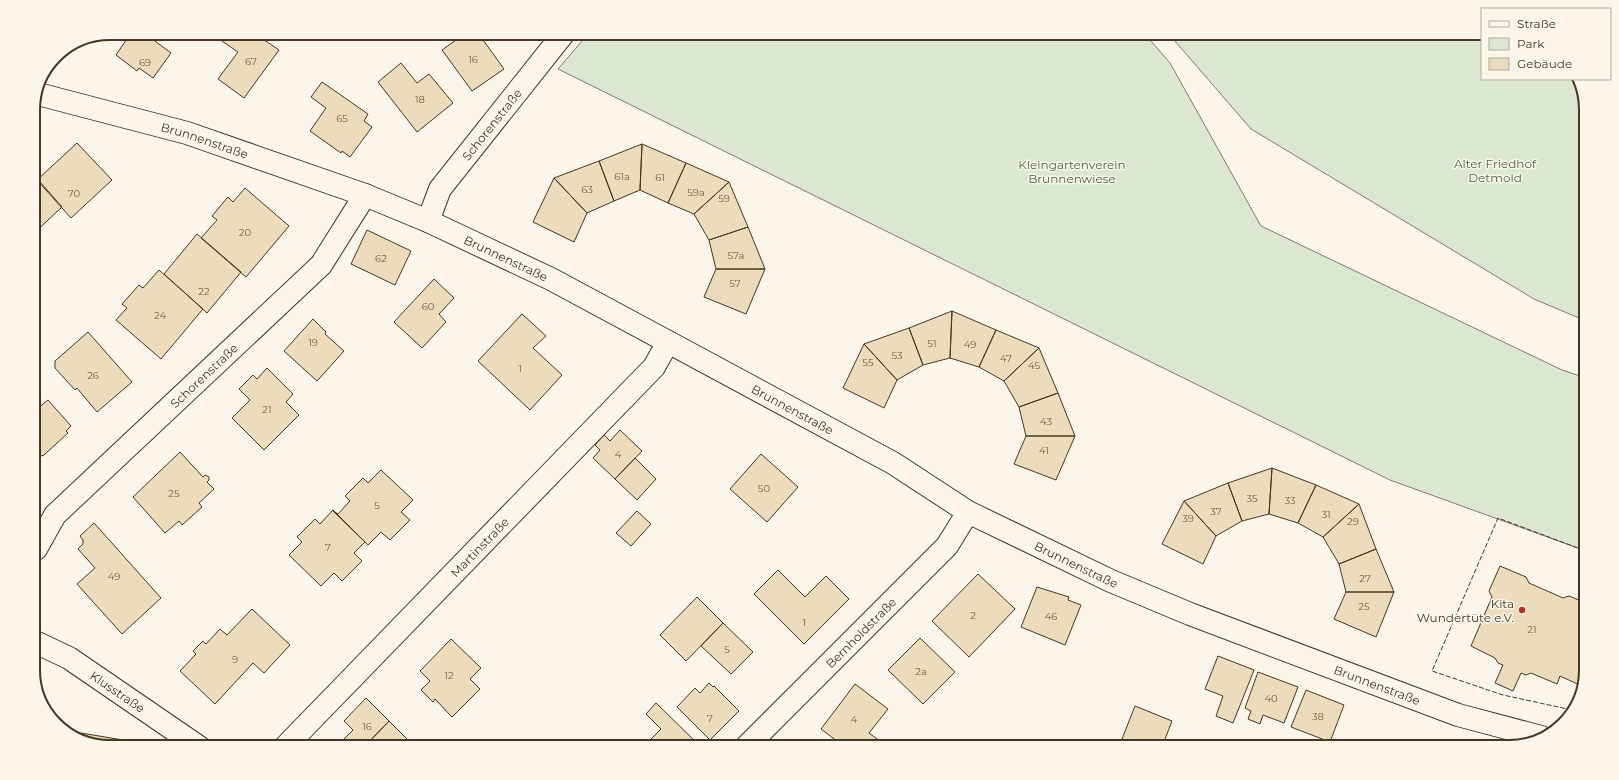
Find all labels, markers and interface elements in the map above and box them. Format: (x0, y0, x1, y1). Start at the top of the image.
legend (1481, 8, 1611, 80)
text: Straße (1517, 16, 1556, 31)
text: Park (1517, 36, 1545, 51)
house number: 16 (468, 53, 478, 66)
house number: 67 (245, 55, 257, 68)
house number: 69 (139, 56, 151, 69)
text: Gebäude (1517, 56, 1572, 71)
street label: Schorenstraße (459, 85, 525, 163)
house number: 18 (415, 93, 425, 106)
house number: 65 (336, 112, 348, 125)
street label: Brunnenstraße (159, 119, 250, 161)
park label: Alter Friedhof Detmold (1454, 156, 1537, 185)
park label: Kleingartenverein Brunnenwiese (1018, 157, 1126, 186)
house number: 61a (614, 170, 630, 183)
house number: 61 (655, 171, 665, 184)
house number: 63 (581, 183, 593, 196)
house number: 59a (687, 186, 705, 199)
house number: 70 (68, 187, 81, 200)
house number: 59 (718, 192, 730, 205)
house number: 20 (239, 226, 252, 239)
street label: Brunnenstraße (462, 232, 550, 284)
house number: 57a (728, 249, 744, 262)
house number: 62 (375, 252, 387, 265)
house number: 57 (729, 277, 741, 290)
house number: 22 (198, 285, 210, 298)
house number: 60 (422, 300, 435, 313)
house number: 24 (154, 309, 166, 322)
house number: 19 (308, 336, 318, 349)
house number: 51 (927, 337, 937, 350)
house number: 49 (964, 338, 976, 351)
street label: Schorenstraße (167, 340, 241, 411)
house number: 53 (891, 349, 903, 362)
house number: 47 (1000, 352, 1012, 365)
house number: 55 (862, 356, 874, 369)
house number: 45 (1028, 359, 1040, 372)
house number: 1 (518, 362, 522, 375)
house number: 26 (87, 369, 99, 382)
street label: Brunnenstraße (749, 381, 836, 437)
house number: 21 (262, 403, 272, 416)
house number: 43 (1040, 415, 1052, 428)
house number: 41 (1039, 444, 1049, 457)
house number: 4 (615, 448, 622, 461)
house number: 50 (758, 482, 771, 495)
house number: 25 (168, 487, 180, 500)
house number: 35 (1246, 492, 1258, 505)
house number: 33 (1284, 494, 1296, 507)
house number: 5 (374, 499, 380, 512)
house number: 37 (1210, 505, 1222, 518)
house number: 31 (1321, 508, 1331, 521)
house number: 39 (1182, 512, 1194, 525)
street label: Martinstraße (447, 514, 512, 580)
house number: 29 (1347, 515, 1359, 528)
street label: Brunnenstraße (1032, 538, 1120, 591)
house number: 7 (325, 541, 331, 554)
house number: 49 (108, 570, 120, 583)
house number: 27 (1359, 572, 1371, 585)
street label: Bernholdstraße (822, 594, 899, 671)
place label: Kita Wundertüte e.V. (1417, 596, 1514, 625)
house number: 25 (1358, 600, 1370, 613)
marker: Kita Wundertüte e.V. (1517, 605, 1527, 615)
house number: 2 (970, 609, 976, 622)
house number: 46 (1045, 610, 1057, 623)
house number: 1 (802, 616, 806, 629)
house number: 21 (1527, 623, 1537, 636)
house number: 5 (724, 643, 730, 656)
house number: 9 (232, 653, 238, 666)
street label: Brunnenstraße (1332, 661, 1422, 708)
house number: 2a (915, 665, 927, 678)
street label: Klusstraße (88, 667, 148, 715)
house number: 12 (444, 669, 454, 682)
house number: 40 (1264, 692, 1278, 705)
house number: 38 (1312, 710, 1324, 723)
house number: 7 (707, 712, 713, 725)
house number: 4 (851, 713, 858, 726)
house number: 16 (362, 720, 372, 733)

